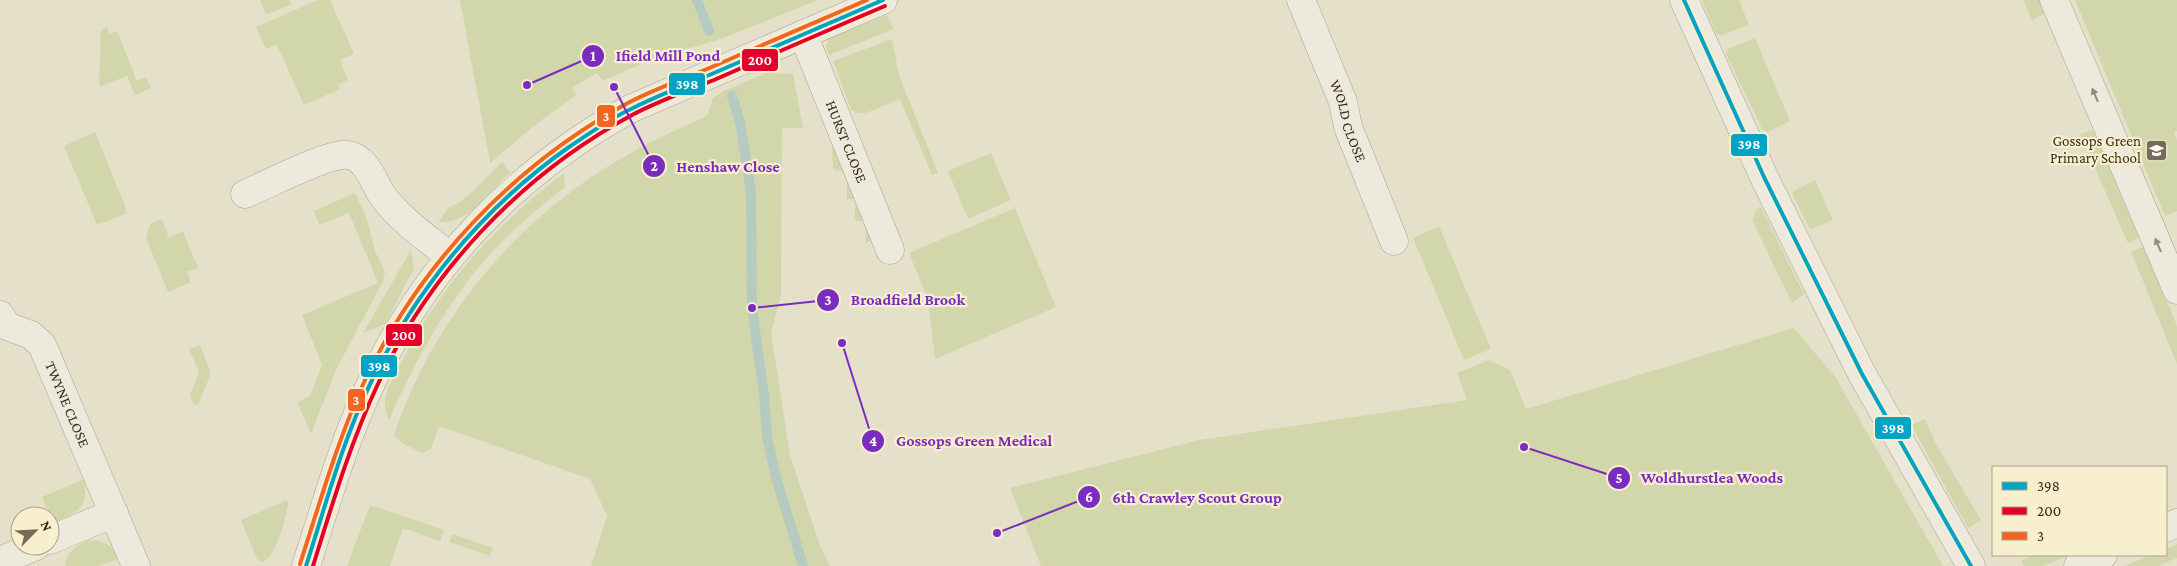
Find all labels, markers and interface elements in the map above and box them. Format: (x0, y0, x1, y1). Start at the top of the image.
callout: Ifield Mill Pond (580, 40, 730, 71)
text: Ifield Mill Pond (616, 47, 720, 64)
text: 1 (590, 48, 596, 64)
line badge: 200 (741, 48, 779, 72)
text: 200 (748, 52, 772, 68)
line badge: 398 (668, 72, 706, 96)
text: 398 (676, 76, 698, 92)
street label: WOLD CLOSE (1327, 78, 1369, 164)
one-way arrow (2090, 88, 2098, 103)
street label: HURST CLOSE (823, 98, 870, 185)
line badge: 3 (596, 104, 616, 128)
text: 3 (603, 108, 610, 124)
line badge: 398 (1730, 133, 1768, 157)
place label: Gossops Green Primary School (2050, 133, 2141, 167)
text: 398 (1738, 136, 1760, 152)
school or university icon: Gossops Green Primary School (2145, 138, 2169, 162)
callout: Henshaw Close (641, 150, 790, 181)
text: 2 (650, 158, 658, 174)
text: Henshaw Close (676, 158, 780, 175)
one-way arrow (2154, 238, 2162, 252)
callout: Broadfield Brook (815, 284, 975, 315)
text: Broadfield Brook (851, 291, 965, 308)
text: 3 (824, 292, 832, 308)
line badge: 200 (385, 323, 423, 347)
text: 200 (392, 327, 416, 343)
line badge: 398 (360, 354, 398, 378)
text: 398 (368, 358, 390, 374)
street label: TWYNE CLOSE (42, 359, 93, 450)
line badge: 3 (347, 388, 366, 412)
text: 3 (353, 392, 360, 408)
line badge: 398 (1874, 416, 1912, 440)
text: 398 (1882, 420, 1904, 436)
callout: Gossops Green Medical (861, 425, 1062, 456)
text: Gossops Green Medical (896, 432, 1052, 449)
text: 4 (869, 433, 877, 449)
callout: Woldhurstlea Woods (1606, 462, 1793, 493)
legend (1992, 466, 2167, 556)
text: Woldhurstlea Woods (1640, 469, 1784, 486)
text: 5 (1615, 470, 1623, 486)
text: 398 (2037, 478, 2060, 494)
callout: 6th Crawley Scout Group (1077, 482, 1291, 513)
text: 6 (1085, 489, 1093, 505)
text: 6th Crawley Scout Group (1112, 489, 1282, 506)
text: 200 (2037, 503, 2061, 519)
north arrow (10, 506, 60, 556)
text: N (38, 518, 56, 534)
text: 3 (2037, 528, 2044, 544)

